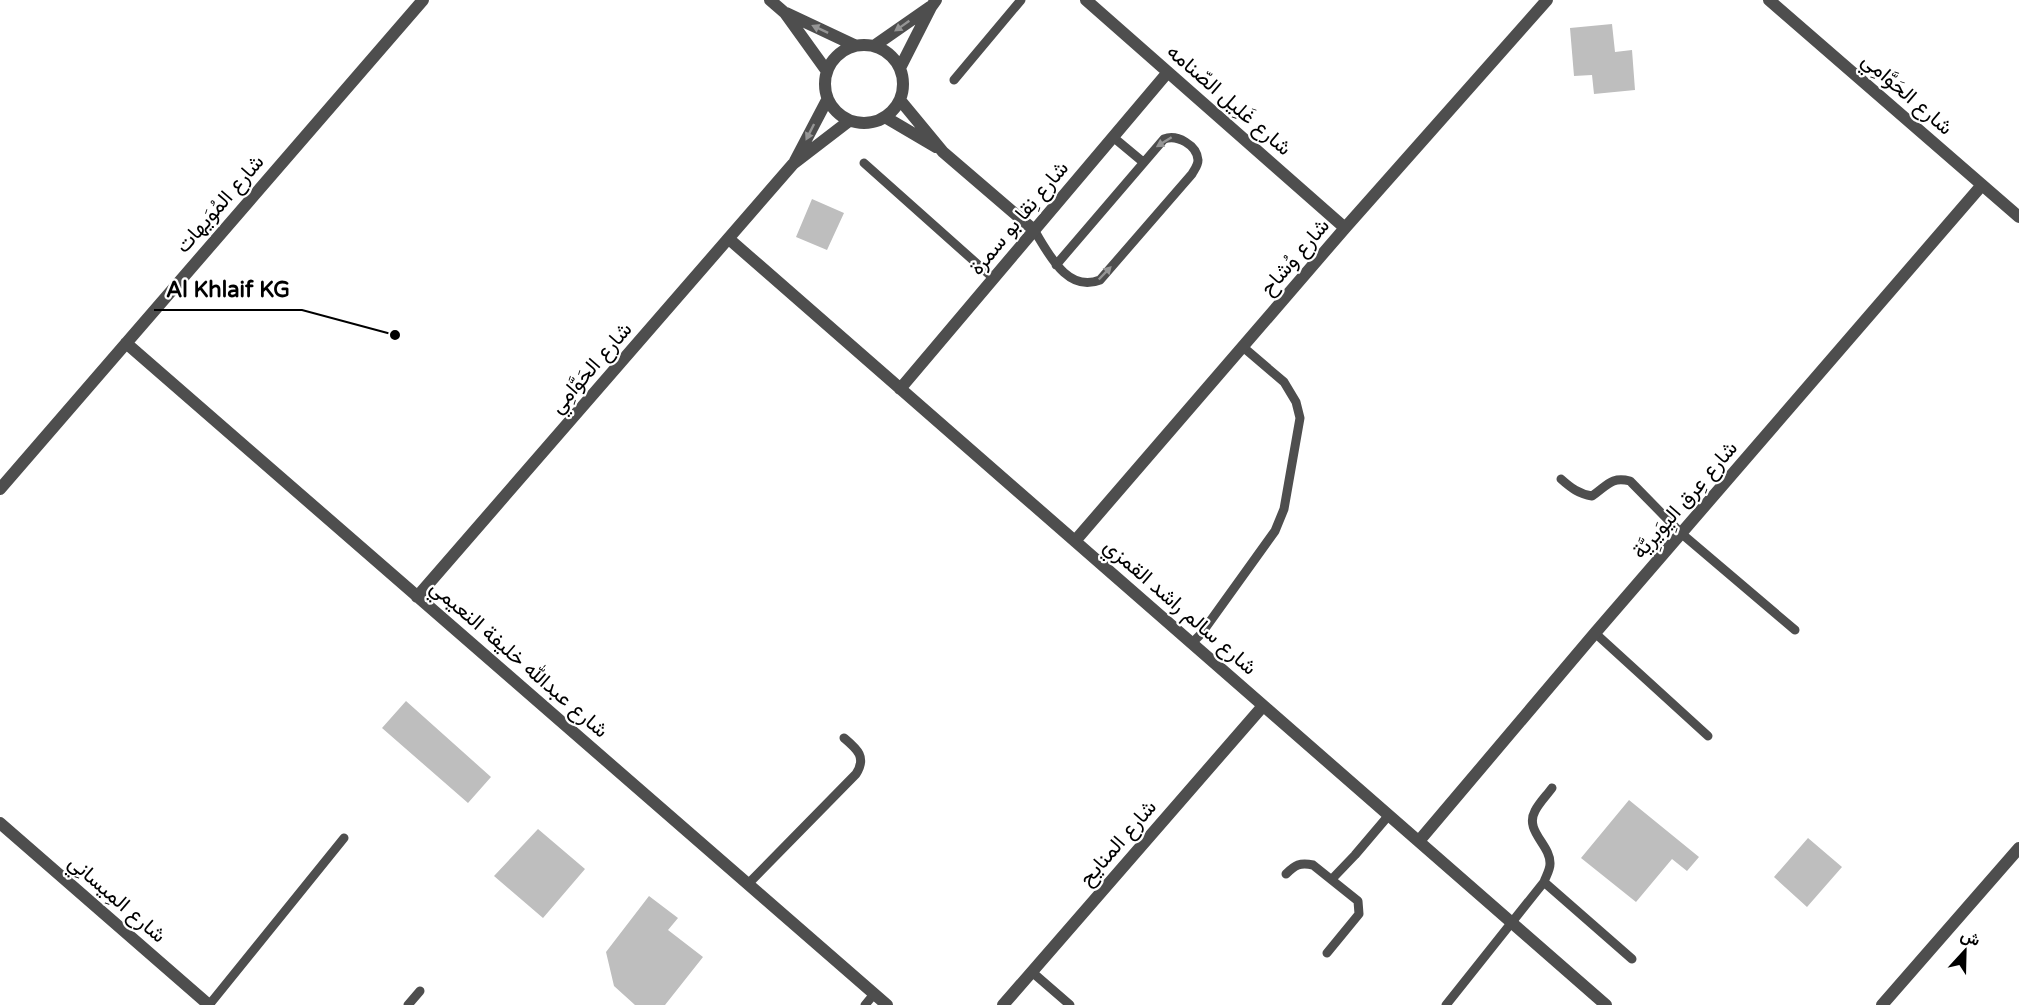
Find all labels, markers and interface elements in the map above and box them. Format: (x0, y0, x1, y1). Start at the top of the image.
one-way arrow (895, 20, 911, 32)
one-way arrow (811, 25, 828, 34)
street label: شارع غَلِيل الصّنامه (1161, 39, 1296, 162)
street label: شارع الحَوَّامِي (1854, 48, 1958, 143)
one-way arrow (805, 124, 815, 141)
one-way arrow (1155, 136, 1172, 147)
street label: شارع المُوَيهات (171, 150, 270, 259)
street label: شارع نِقا بو سمرة (964, 156, 1075, 281)
street label: شارع وُشاح (1255, 214, 1336, 301)
one-way arrow (1098, 266, 1112, 281)
callout: Al Khlaif KG (154, 270, 302, 310)
text: Al Khlaif KG (166, 277, 290, 303)
street label: شارع الحَوَّامِي (545, 317, 640, 421)
street label: شارع عِرق اليِوَيرِيَّة (1627, 436, 1746, 566)
street label: شارع سالم راشد القمزي (1096, 534, 1262, 683)
street label: شارع عبدالله خليفة النعيمي (422, 574, 614, 746)
street label: شارع المنايح (1074, 795, 1163, 892)
street label: شارع المِيسانِي (60, 850, 171, 951)
north arrow (1935, 921, 1995, 981)
text: ش (1958, 925, 1983, 951)

